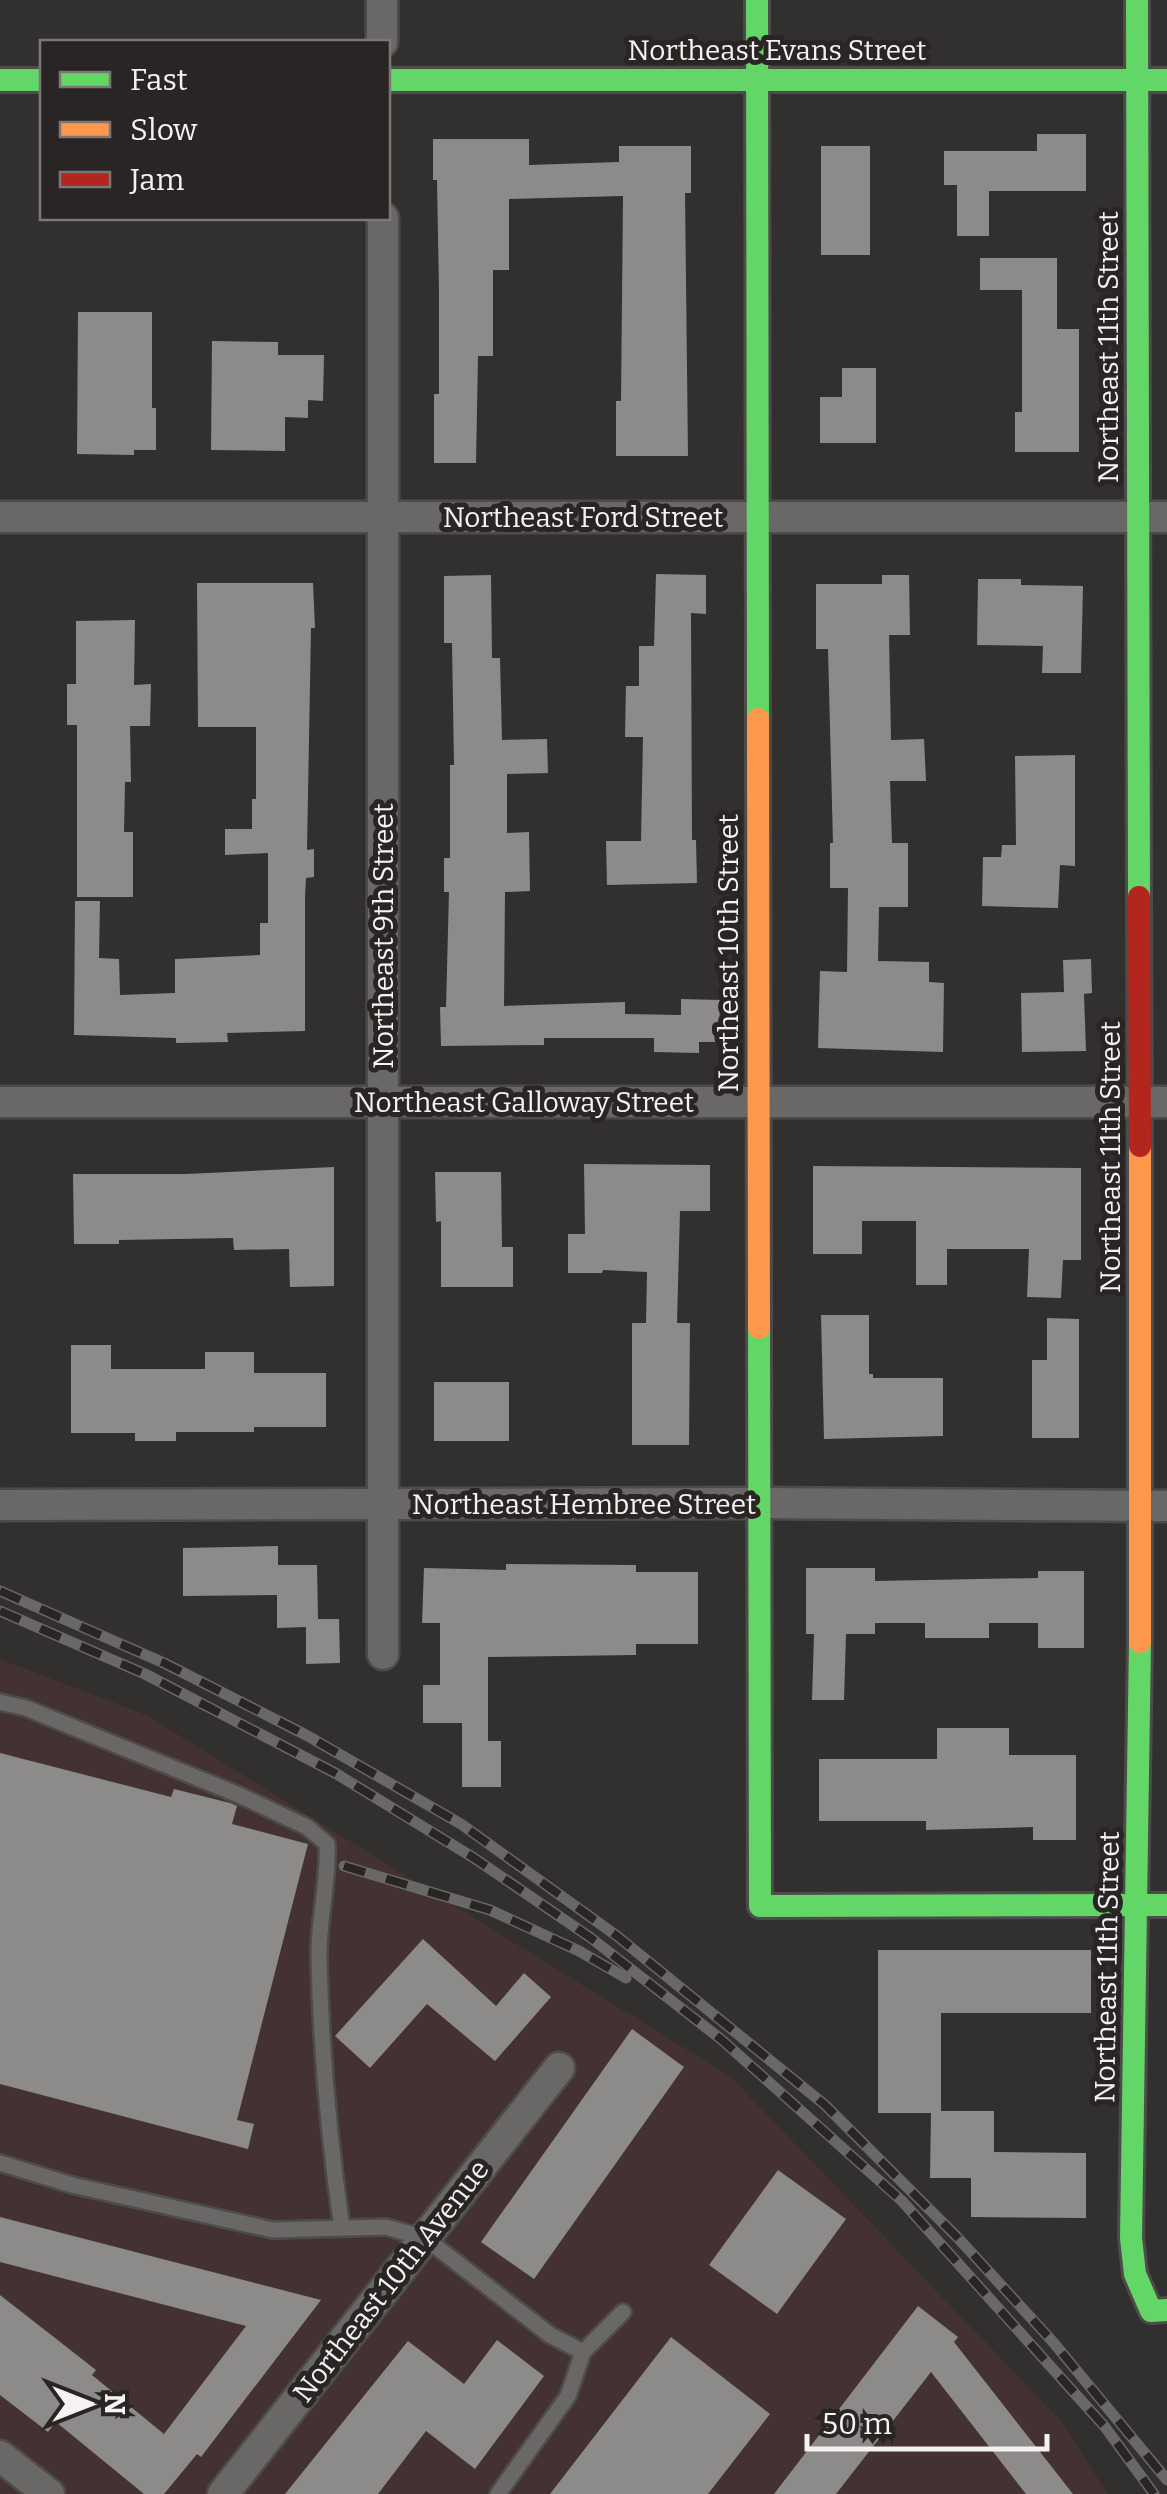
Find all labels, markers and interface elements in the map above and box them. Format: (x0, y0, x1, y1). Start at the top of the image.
street label: Northeast Evans Street (628, 34, 927, 67)
legend (40, 40, 390, 220)
text: Fast (130, 62, 188, 98)
text: Slow (130, 112, 198, 148)
text: Jam (129, 162, 185, 198)
street label: Northeast 11th Street (1092, 211, 1125, 483)
street label: Northeast Ford Street (443, 501, 723, 534)
street label: Northeast 9th Street (367, 803, 400, 1069)
street label: Northeast 10th Street (712, 814, 745, 1092)
street label: Northeast 11th Street (1094, 1021, 1127, 1293)
street label: Northeast Galloway Street (354, 1086, 694, 1119)
street label: Northeast Hembree Street (412, 1488, 756, 1521)
street label: Northeast 11th Street (1088, 1831, 1126, 2103)
street label: Northeast 10th Avenue (286, 2153, 496, 2409)
north arrow (40, 2354, 140, 2454)
scale bar (807, 2389, 1047, 2451)
text: N (98, 2393, 131, 2415)
text: 50 m (822, 2406, 892, 2442)

